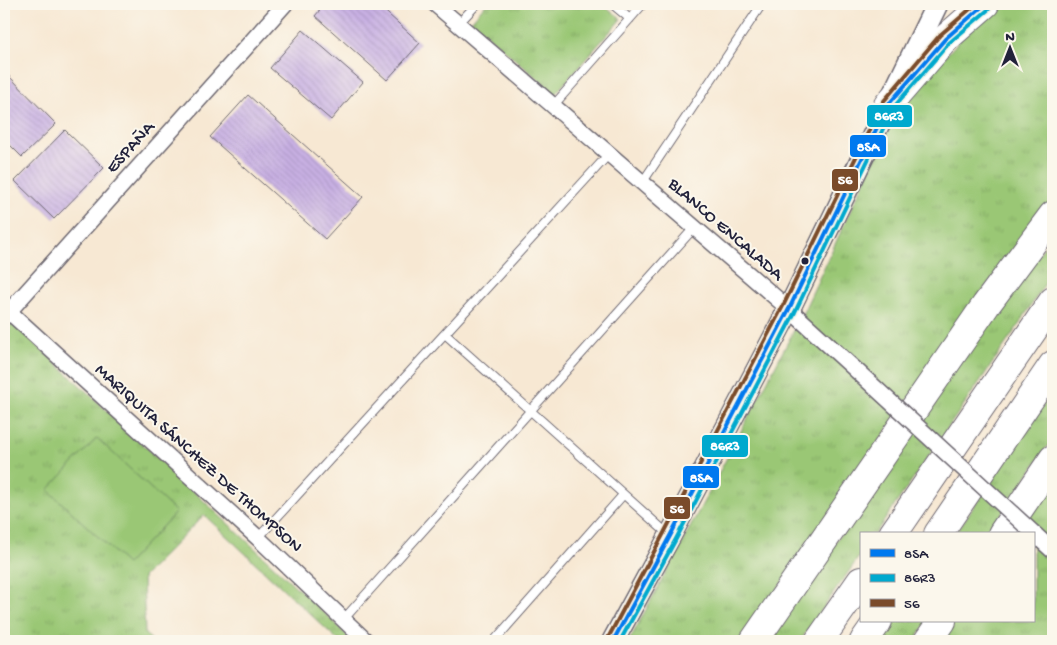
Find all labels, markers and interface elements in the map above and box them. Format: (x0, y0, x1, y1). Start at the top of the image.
north arrow (984, 22, 1034, 72)
text: N (1005, 29, 1015, 46)
line badge: 86R3 (866, 104, 913, 128)
text: 86R3 (874, 109, 904, 126)
street label: ESPAÑA (102, 117, 161, 178)
line badge: 8SA (849, 134, 887, 158)
text: 8SA (857, 140, 881, 157)
line badge: 56 (831, 168, 859, 192)
text: 56 (838, 173, 853, 190)
street label: BLANCO ENCALADA (662, 174, 788, 287)
unlabelled marker (800, 256, 810, 266)
street label: MARIQUITA SÁNCHEZ DE THOMPSON (90, 359, 307, 558)
line badge: 86R3 (701, 434, 749, 458)
text: 86R3 (710, 439, 740, 456)
line badge: 8SA (682, 465, 720, 489)
text: 8SA (690, 471, 714, 488)
line badge: 56 (663, 496, 691, 520)
text: 56 (670, 502, 685, 519)
legend (860, 532, 1034, 622)
text: 8SA (904, 546, 929, 564)
text: 86R3 (904, 570, 936, 588)
text: 56 (904, 596, 920, 614)

